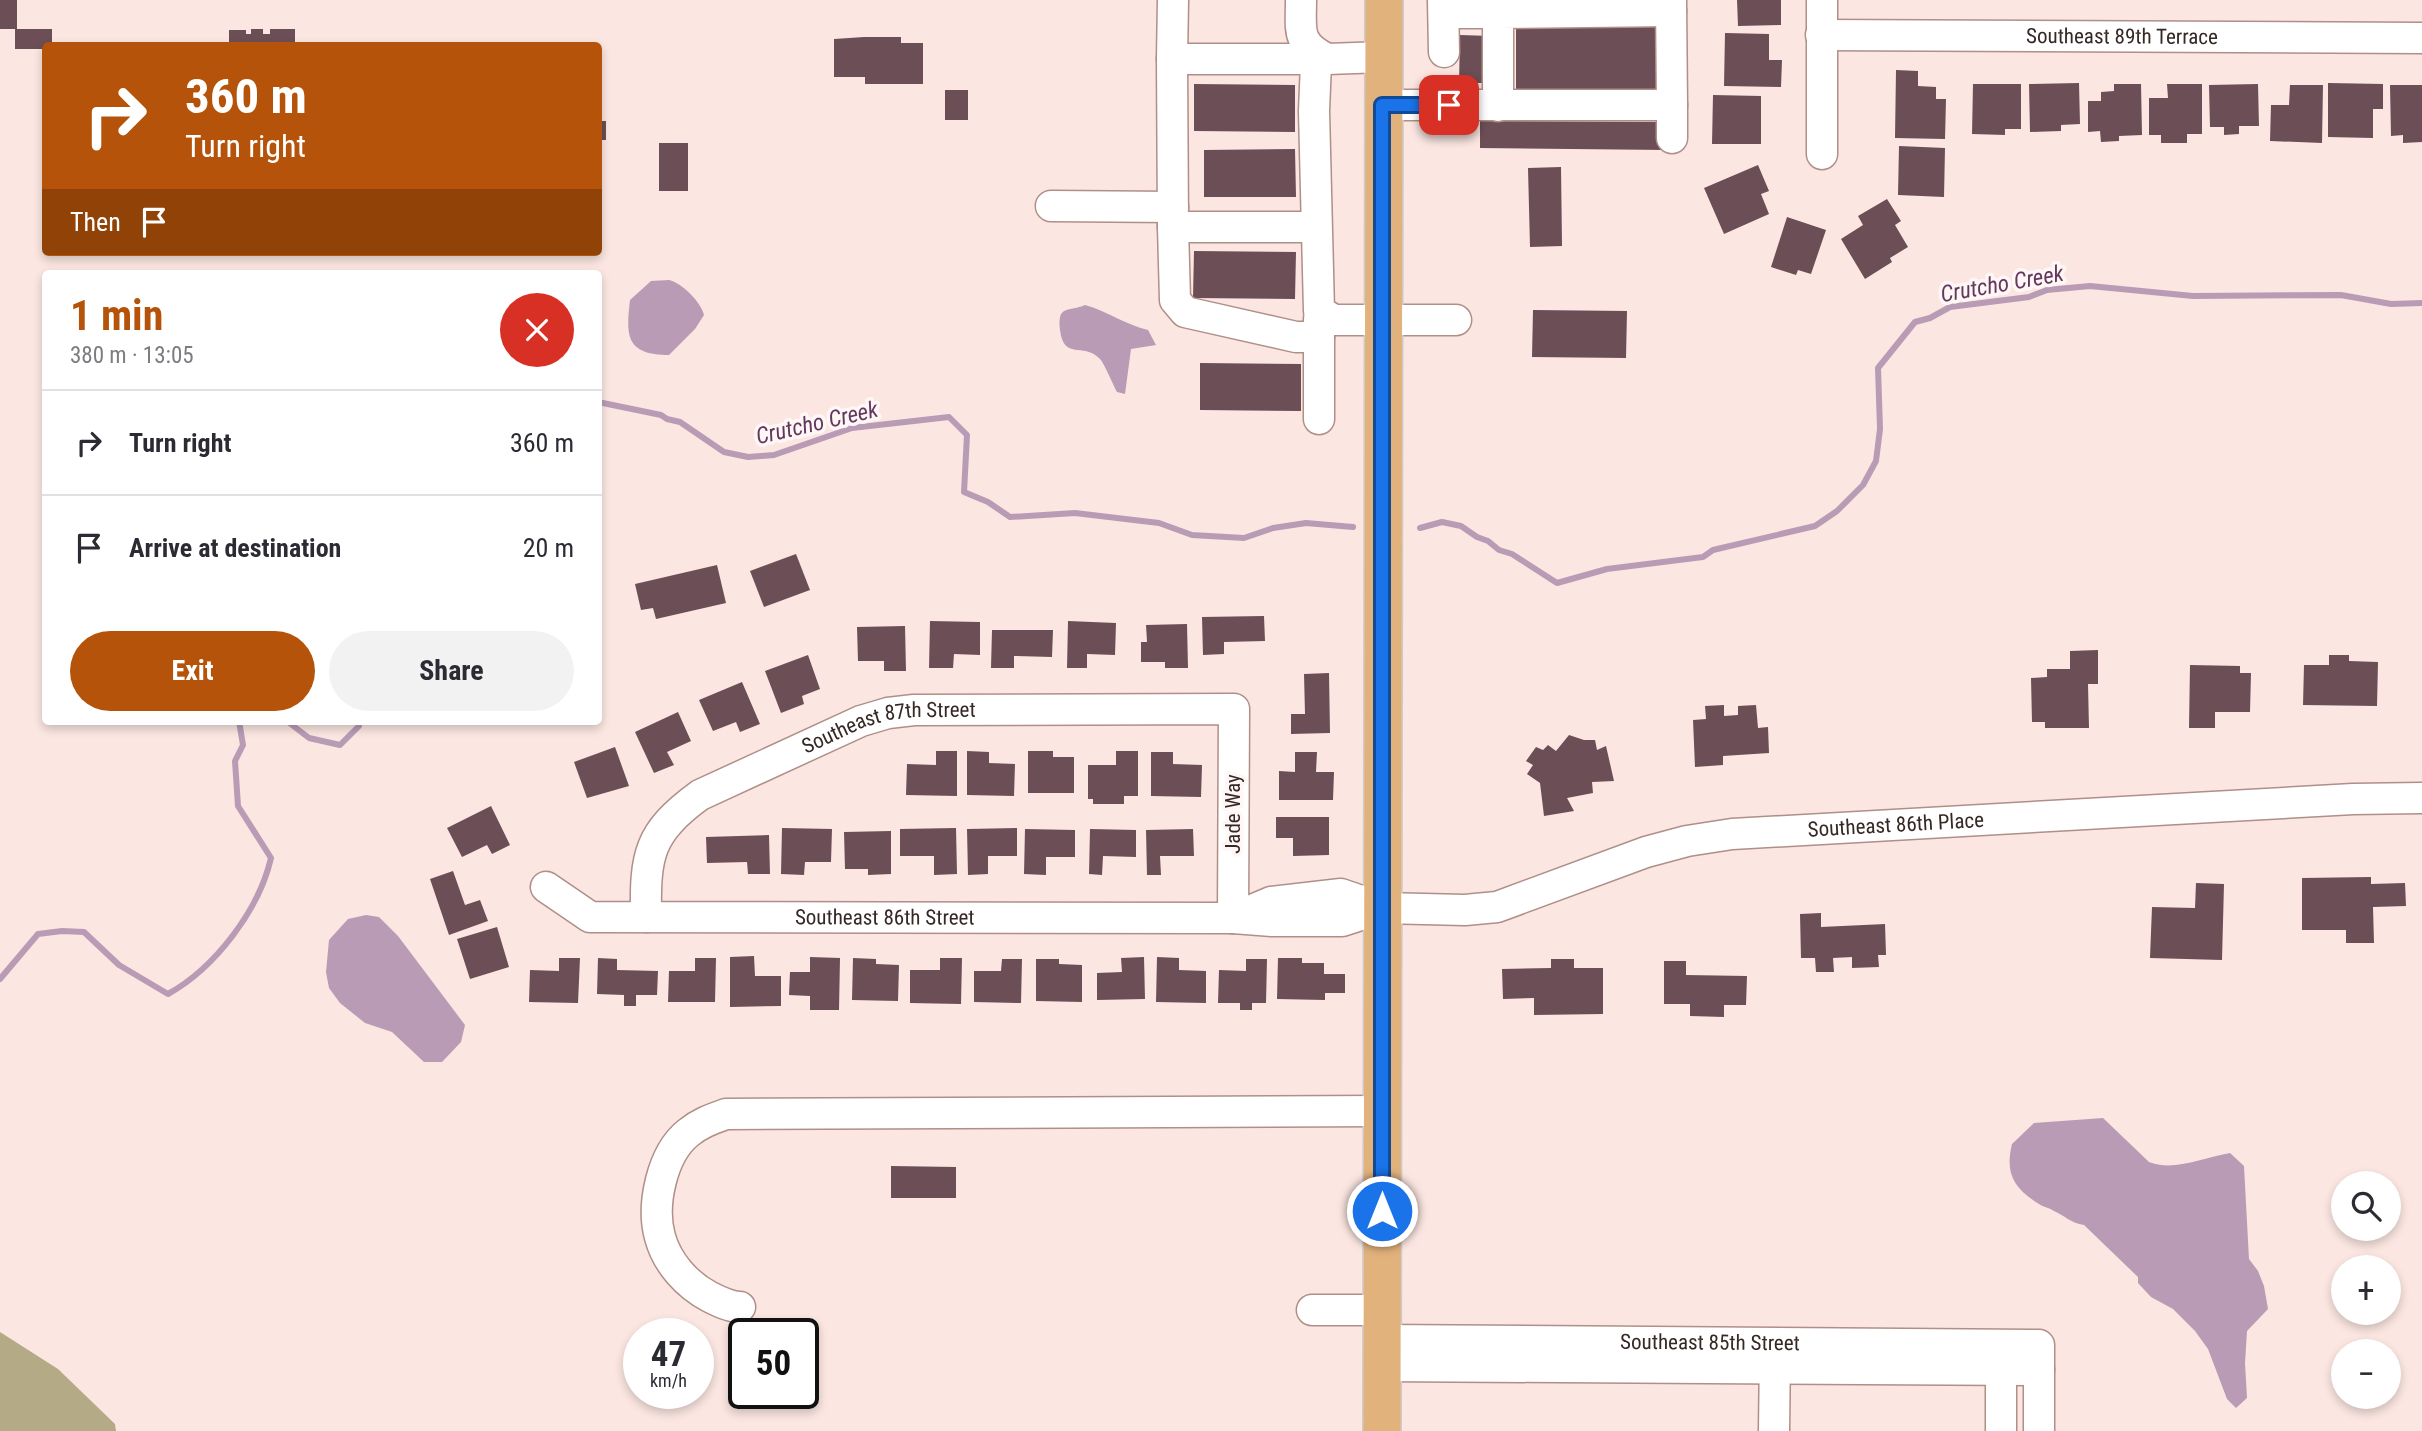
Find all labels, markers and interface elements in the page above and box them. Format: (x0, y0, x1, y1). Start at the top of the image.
street label: Southeast 89th Terrace (2026, 24, 2218, 49)
text: 360 m (185, 68, 307, 125)
icon: right (70, 70, 161, 161)
pin (1419, 75, 1479, 135)
icon: arrive (1430, 86, 1468, 124)
text: Turn right (185, 127, 306, 165)
icon: arrive (135, 203, 173, 241)
text: Then (70, 207, 121, 237)
water label: Crutcho Creek (1938, 260, 2067, 308)
text: 1 min (70, 291, 163, 340)
button: close (500, 293, 574, 367)
text: 380 m · 13:05 (70, 342, 194, 369)
water label: Crutcho Creek (753, 396, 882, 450)
icon: right (70, 424, 108, 462)
text: Turn right (129, 428, 231, 458)
text: 360 m (510, 428, 574, 458)
icon: arrive (70, 529, 108, 567)
text: Arrive at destination (129, 533, 341, 563)
text: 20 m (523, 533, 574, 563)
button: Exit (70, 631, 315, 711)
button: Share (329, 631, 574, 711)
street label: Southeast 87th Street (798, 698, 976, 759)
street label: Jade Way (1221, 774, 1245, 854)
street label: Southeast 86th Place (1807, 808, 1985, 842)
street label: Southeast 86th Street (795, 905, 975, 930)
map controls (2331, 1171, 2401, 1409)
button: search (2331, 1171, 2401, 1241)
position arrow (1345, 1174, 1419, 1248)
button: + (2331, 1255, 2401, 1325)
speed limit sign: 50 (728, 1318, 819, 1409)
street label: Southeast 85th Street (1620, 1330, 1800, 1355)
text: 47 (651, 1334, 686, 1375)
button: − (2331, 1339, 2401, 1409)
text: km/h (650, 1370, 687, 1391)

